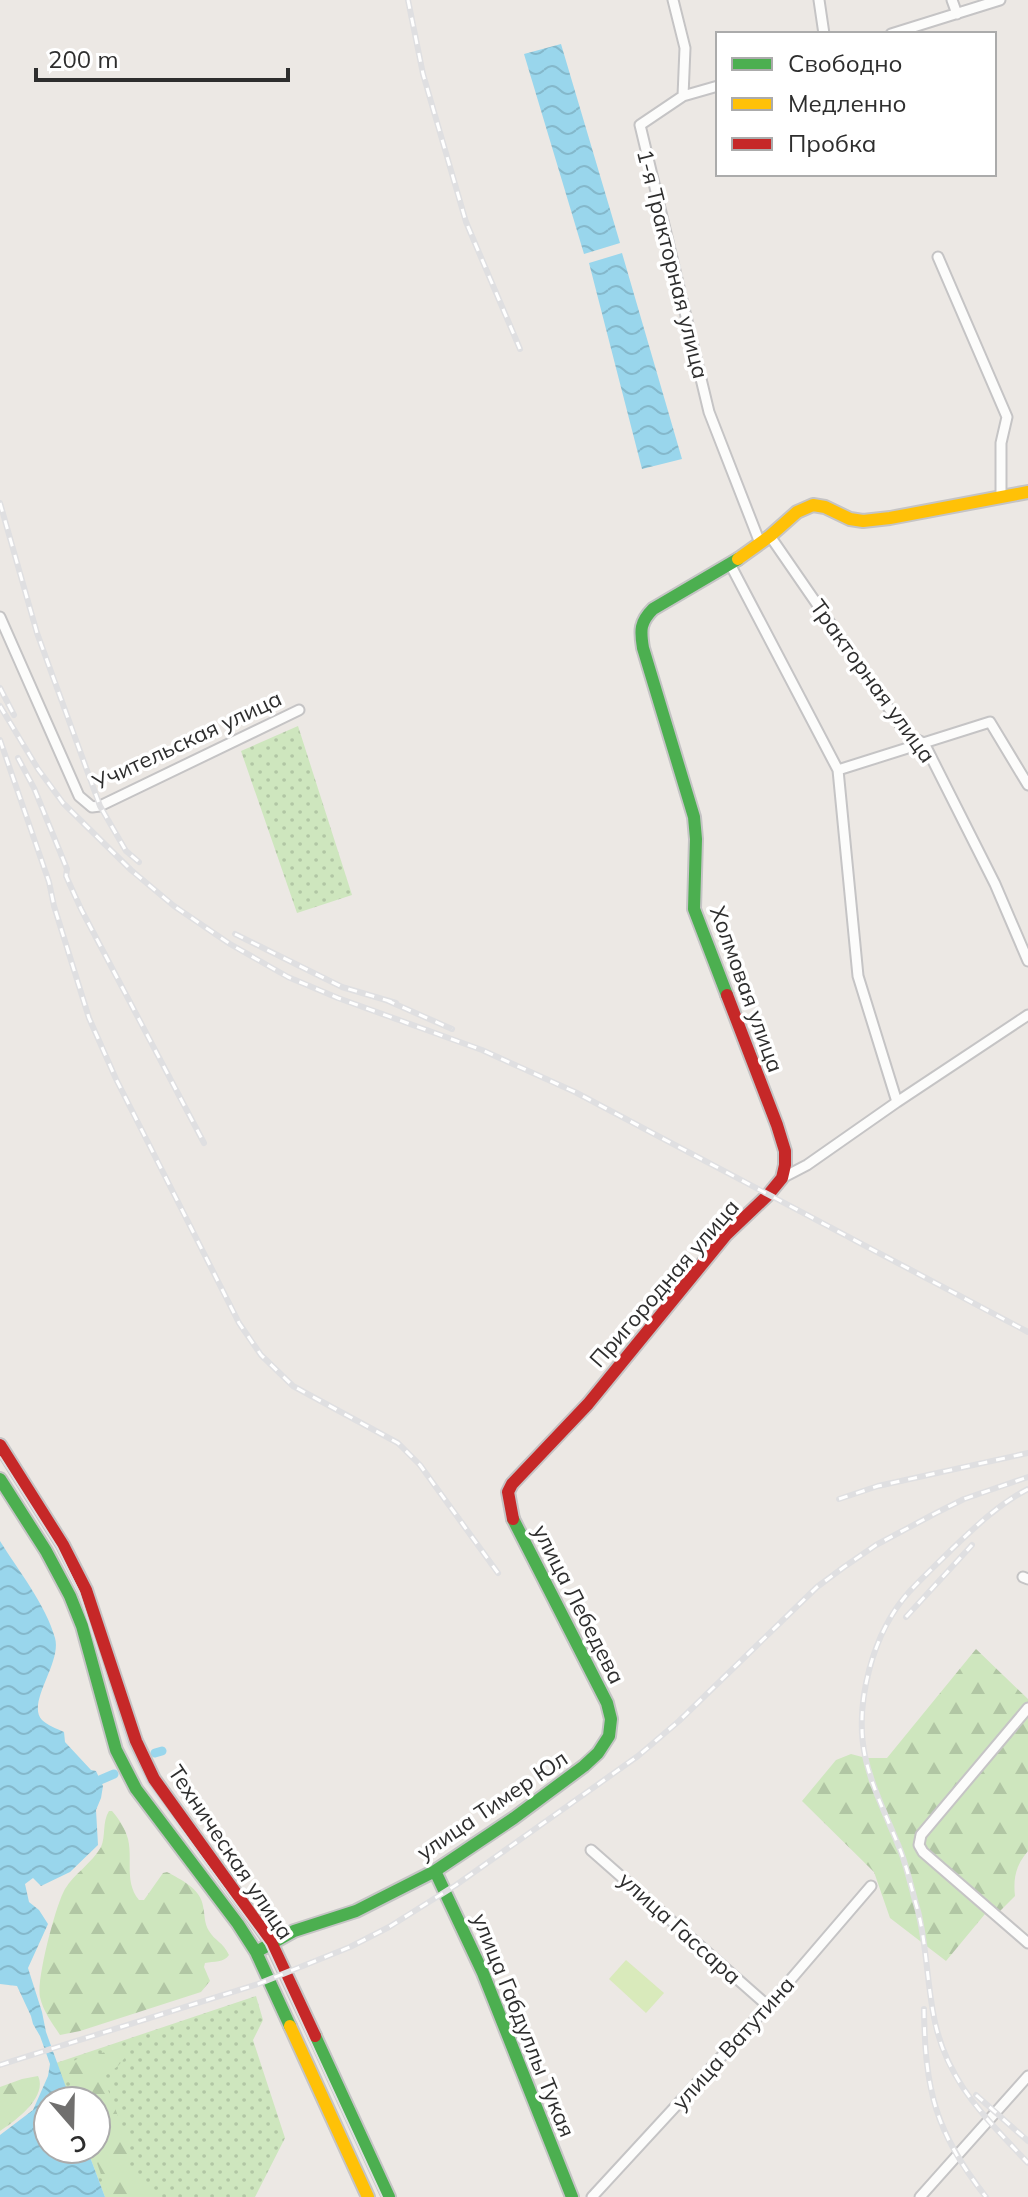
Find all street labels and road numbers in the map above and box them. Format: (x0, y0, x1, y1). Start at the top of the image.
street label: 1-я Тракторная улица (631, 146, 715, 382)
street label: Тракторная улица (804, 594, 942, 768)
street label: Учительская улица (87, 684, 286, 797)
street label: Холмовая улица (704, 902, 790, 1076)
street label: Пригородная улица (583, 1193, 745, 1373)
street label: улица Лебедева (527, 1520, 631, 1688)
street label: улица Тимер Юл (411, 1744, 573, 1866)
street label: Техническая улица (162, 1759, 300, 1945)
street label: улица Гассара (613, 1866, 747, 1990)
street label: улица Габдуллы Тукая (466, 1909, 582, 2141)
street label: улица Ватутина (666, 1970, 800, 2116)

